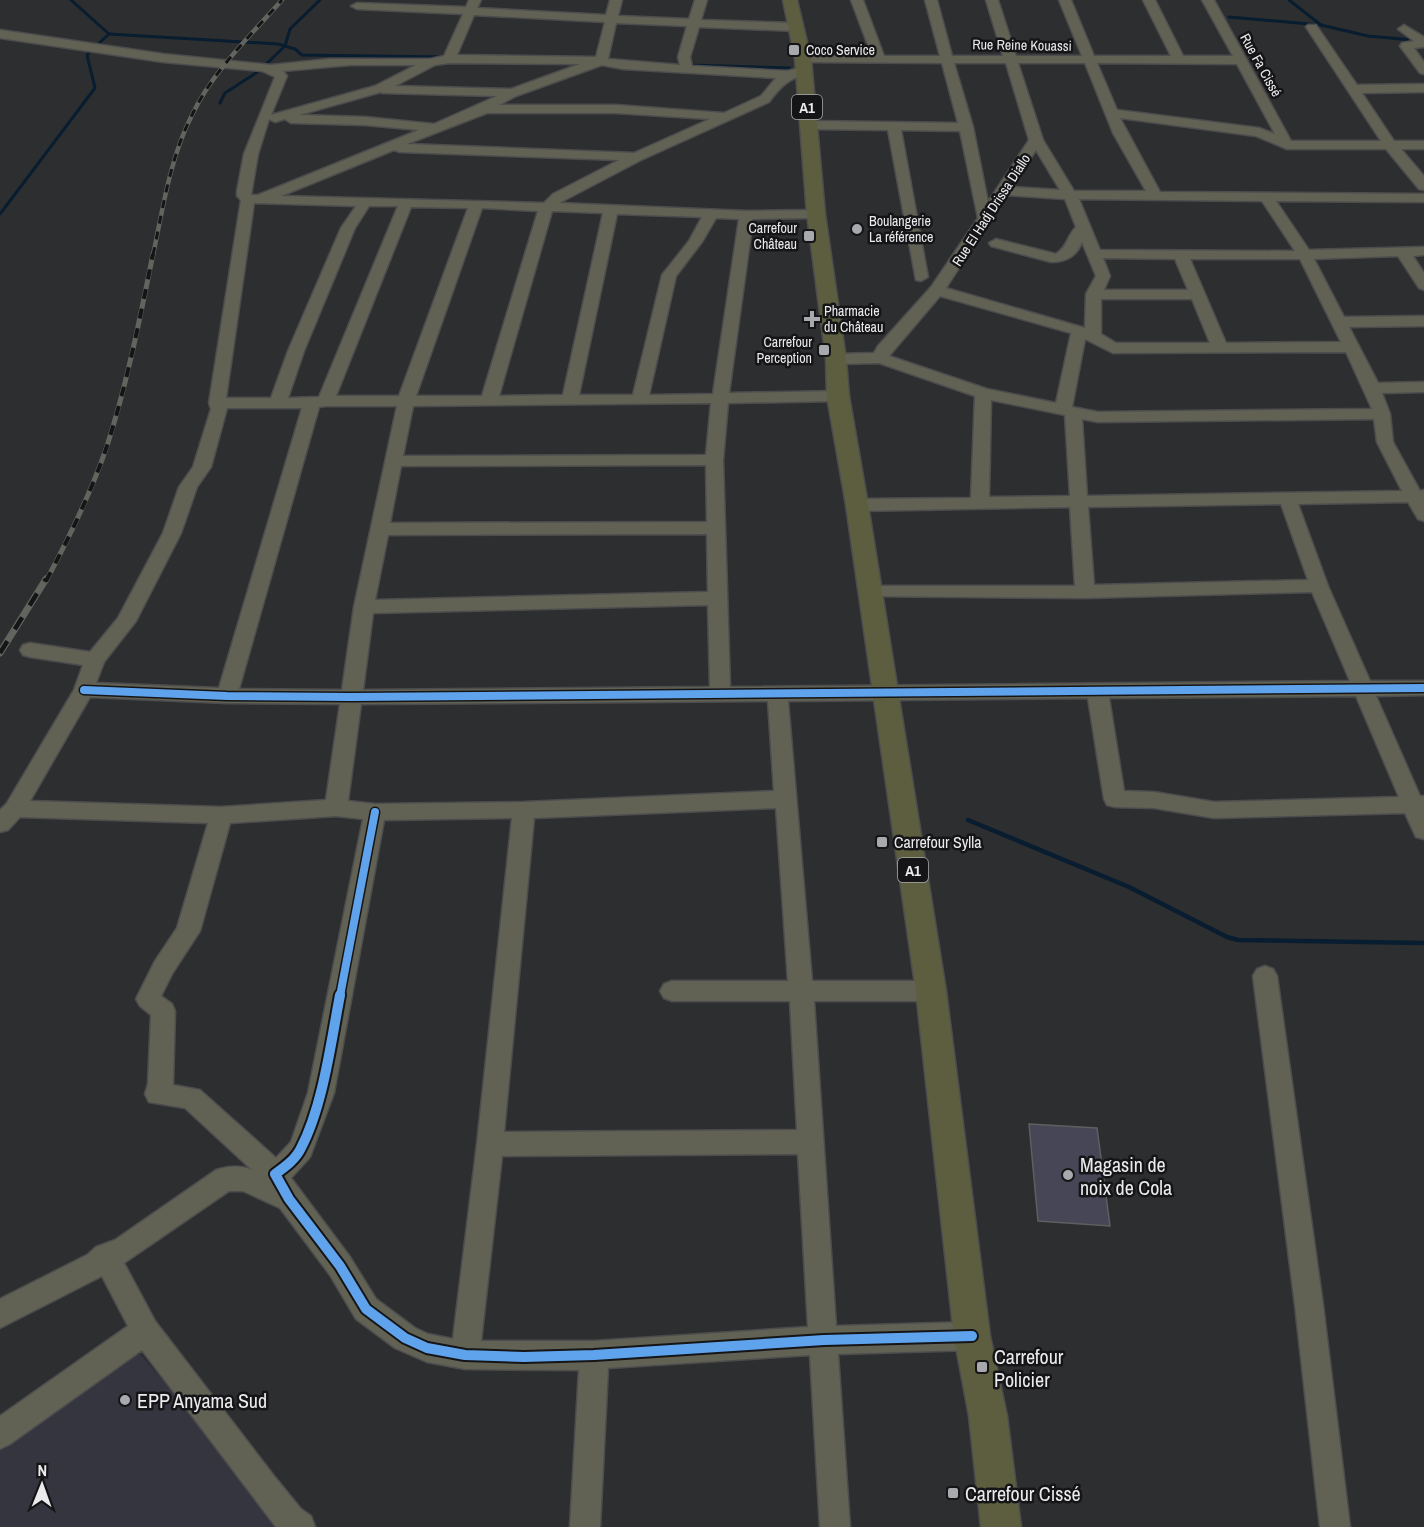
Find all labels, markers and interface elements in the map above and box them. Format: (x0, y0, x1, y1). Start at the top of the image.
street label: Rue Fa Cissé (1236, 30, 1286, 100)
street label: Rue Reine Kouassi (972, 35, 1072, 55)
place label: Coco Service (806, 41, 875, 59)
marker: Coco Service (787, 43, 801, 57)
road number: A1 (792, 95, 822, 119)
street label: Rue El Hadj Drissa Diallo (948, 151, 1034, 269)
place label: Boulangerie La référence (869, 212, 933, 246)
place label: Carrefour Château (749, 219, 797, 253)
marker: Boulangerie La référence (850, 222, 864, 236)
marker: Carrefour Château (802, 229, 816, 243)
place label: Pharmacie du Château (824, 302, 883, 336)
marker: Pharmacie du Château (805, 312, 819, 326)
place label: Carrefour Perception (756, 333, 812, 367)
marker: Carrefour Perception (817, 343, 831, 357)
place label: Carrefour Sylla (894, 831, 982, 853)
marker: Carrefour Sylla (875, 835, 889, 849)
road number: A1 (898, 858, 928, 882)
place label: Magasin de noix de Cola (1080, 1151, 1172, 1201)
marker: Magasin de noix de Cola (1061, 1168, 1075, 1182)
place label: Carrefour Policier (994, 1343, 1064, 1393)
marker: Carrefour Policier (975, 1360, 989, 1374)
place label: EPP Anyama Sud (137, 1387, 267, 1414)
marker: EPP Anyama Sud (118, 1393, 132, 1407)
north arrow (12, 1455, 72, 1515)
text: N (37, 1459, 47, 1481)
place label: Carrefour Cissé (965, 1480, 1081, 1507)
marker: Carrefour Cissé (946, 1486, 960, 1500)

